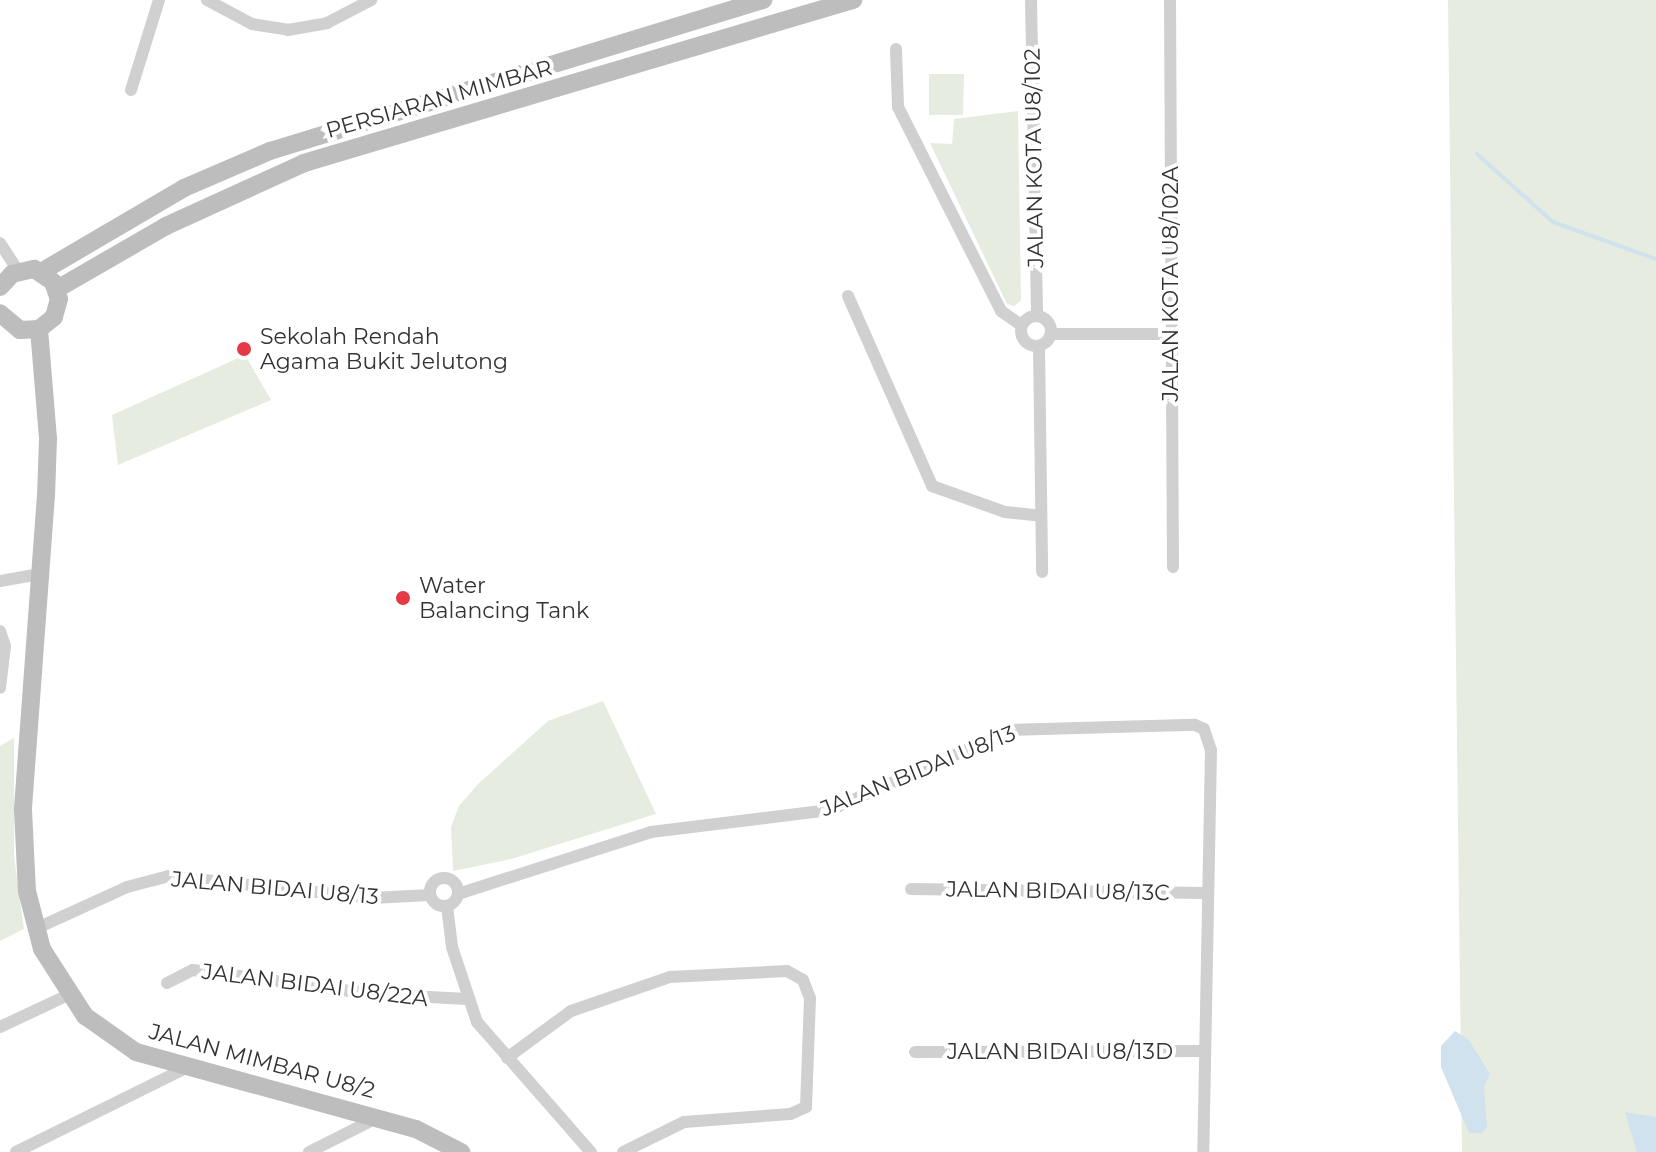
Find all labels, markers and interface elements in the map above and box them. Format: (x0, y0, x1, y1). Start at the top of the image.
street label: JALAN KOTA U8/102 (1019, 48, 1049, 268)
street label: PERSIARAN MIMBAR (323, 54, 555, 144)
street label: JALAN KOTA U8/102A (1158, 166, 1184, 402)
place label: Sekolah Rendah Agama Bukit Jelutong (260, 323, 508, 374)
marker: Sekolah Rendah Agama Bukit Jelutong (235, 340, 253, 358)
place label: Water Balancing Tank (419, 572, 589, 624)
marker: Water Balancing Tank (394, 589, 412, 607)
street label: JALAN BIDAI U8/13 (817, 720, 1019, 822)
street label: JALAN BIDAI U8/13 (170, 866, 380, 910)
street label: JALAN BIDAI U8/13C (946, 876, 1170, 906)
street label: JALAN BIDAI U8/22A (200, 958, 430, 1012)
street label: JALAN MIMBAR U8/2 (146, 1018, 378, 1104)
street label: JALAN BIDAI U8/13D (947, 1039, 1173, 1065)

